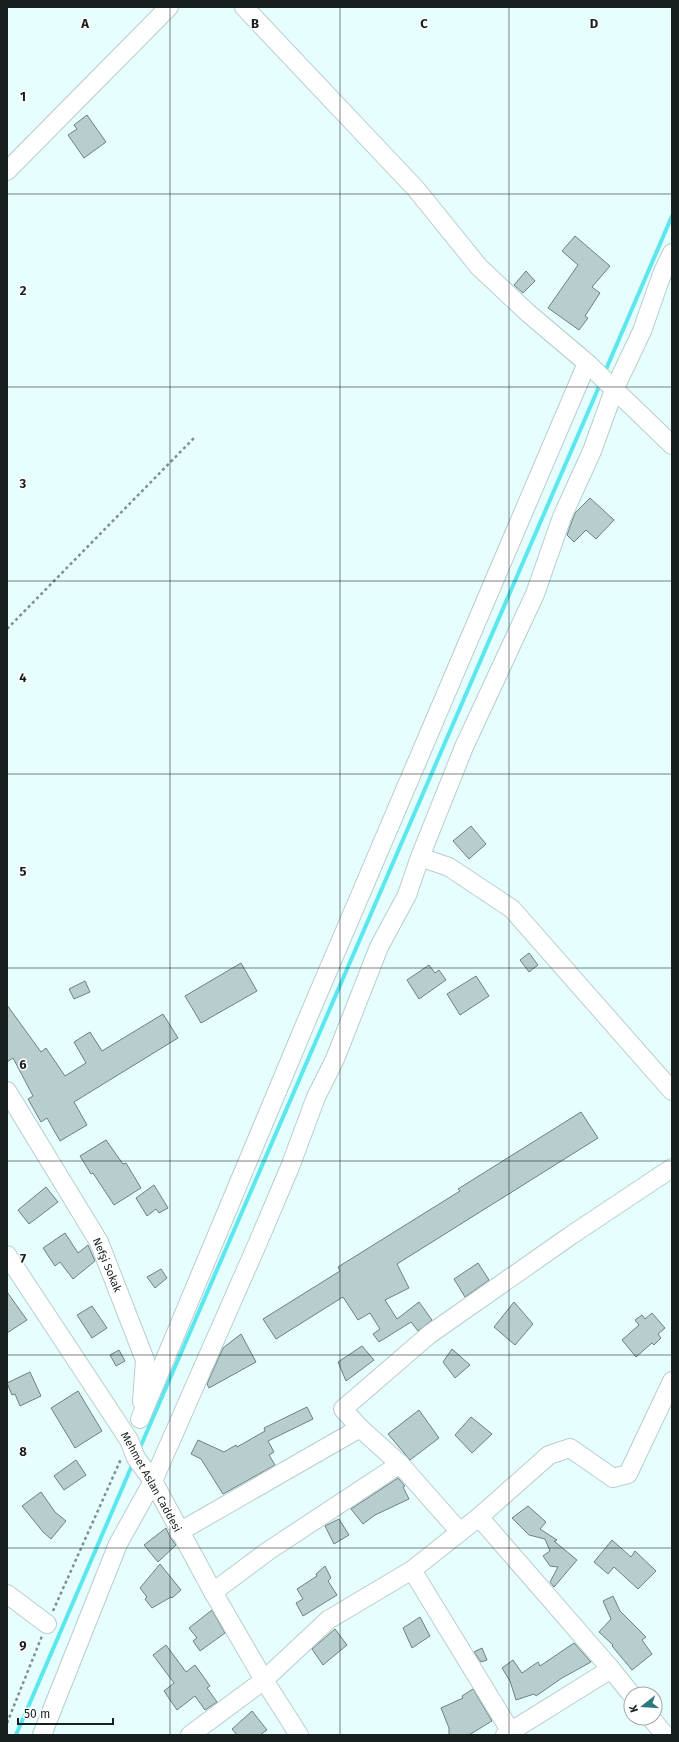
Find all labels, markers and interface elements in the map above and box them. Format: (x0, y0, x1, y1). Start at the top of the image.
text: A (80, 16, 89, 31)
text: B (251, 16, 259, 31)
text: C (420, 16, 428, 31)
text: D (590, 16, 599, 31)
text: 1 (20, 89, 26, 104)
text: 2 (20, 283, 27, 298)
text: 3 (19, 476, 27, 491)
text: 4 (19, 670, 27, 685)
text: 5 (20, 864, 27, 879)
text: 6 (19, 1057, 27, 1072)
street label: Nefşi Sokak (90, 1236, 124, 1294)
text: 7 (20, 1251, 26, 1266)
street label: Mehmet Aslan Caddesi (118, 1430, 184, 1534)
text: 8 (19, 1444, 27, 1459)
text: 9 (19, 1638, 27, 1653)
north arrow (623, 1686, 663, 1726)
scale bar (18, 1700, 113, 1726)
text: K (626, 1703, 641, 1714)
text: 50 m (24, 1707, 50, 1721)

